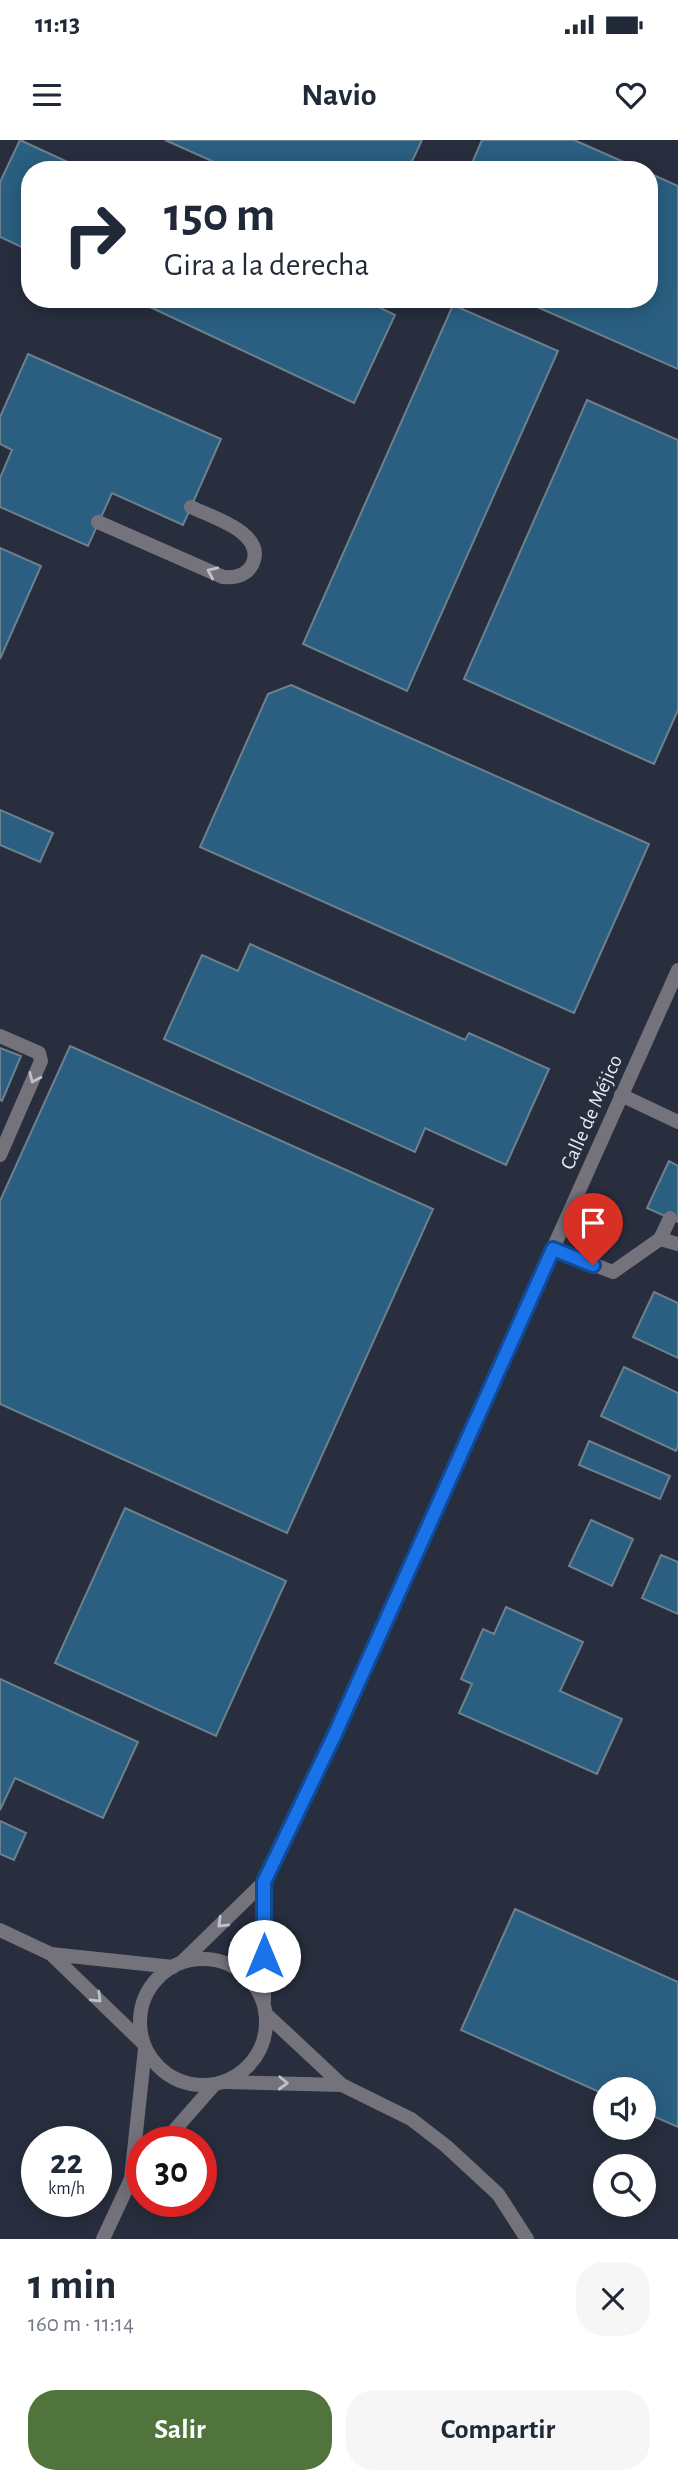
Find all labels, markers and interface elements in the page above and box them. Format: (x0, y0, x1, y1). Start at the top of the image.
text: 11:13 (35, 11, 80, 37)
icon: menu (28, 76, 66, 114)
icon: heart (612, 76, 650, 114)
text: Navio (301, 79, 377, 111)
icon: right (49, 189, 140, 280)
text: 150 m (164, 191, 275, 240)
text: Gira a la derecha (164, 249, 369, 281)
one-way arrow (206, 566, 219, 580)
street label: Calle de Méjico (557, 1052, 626, 1173)
one-way arrow (28, 1070, 42, 1083)
pin (563, 1193, 623, 1265)
icon: arrive (574, 1204, 612, 1242)
one-way arrow (218, 1914, 231, 1927)
position arrow (227, 1919, 301, 1993)
one-way arrow (89, 1990, 102, 2003)
one-way arrow (278, 2076, 289, 2091)
map controls (593, 2077, 656, 2217)
button: sound (593, 2077, 656, 2140)
speed limit sign: 30 (126, 2126, 217, 2217)
text: 22 (50, 2145, 83, 2180)
button: search (593, 2154, 656, 2217)
text: km/h (48, 2180, 85, 2198)
button: close (576, 2262, 650, 2336)
text: 1 min (28, 2264, 117, 2306)
text: 160 m · 11:14 (28, 2313, 134, 2336)
button: Salir (28, 2390, 332, 2470)
button: Compartir (346, 2390, 650, 2470)

